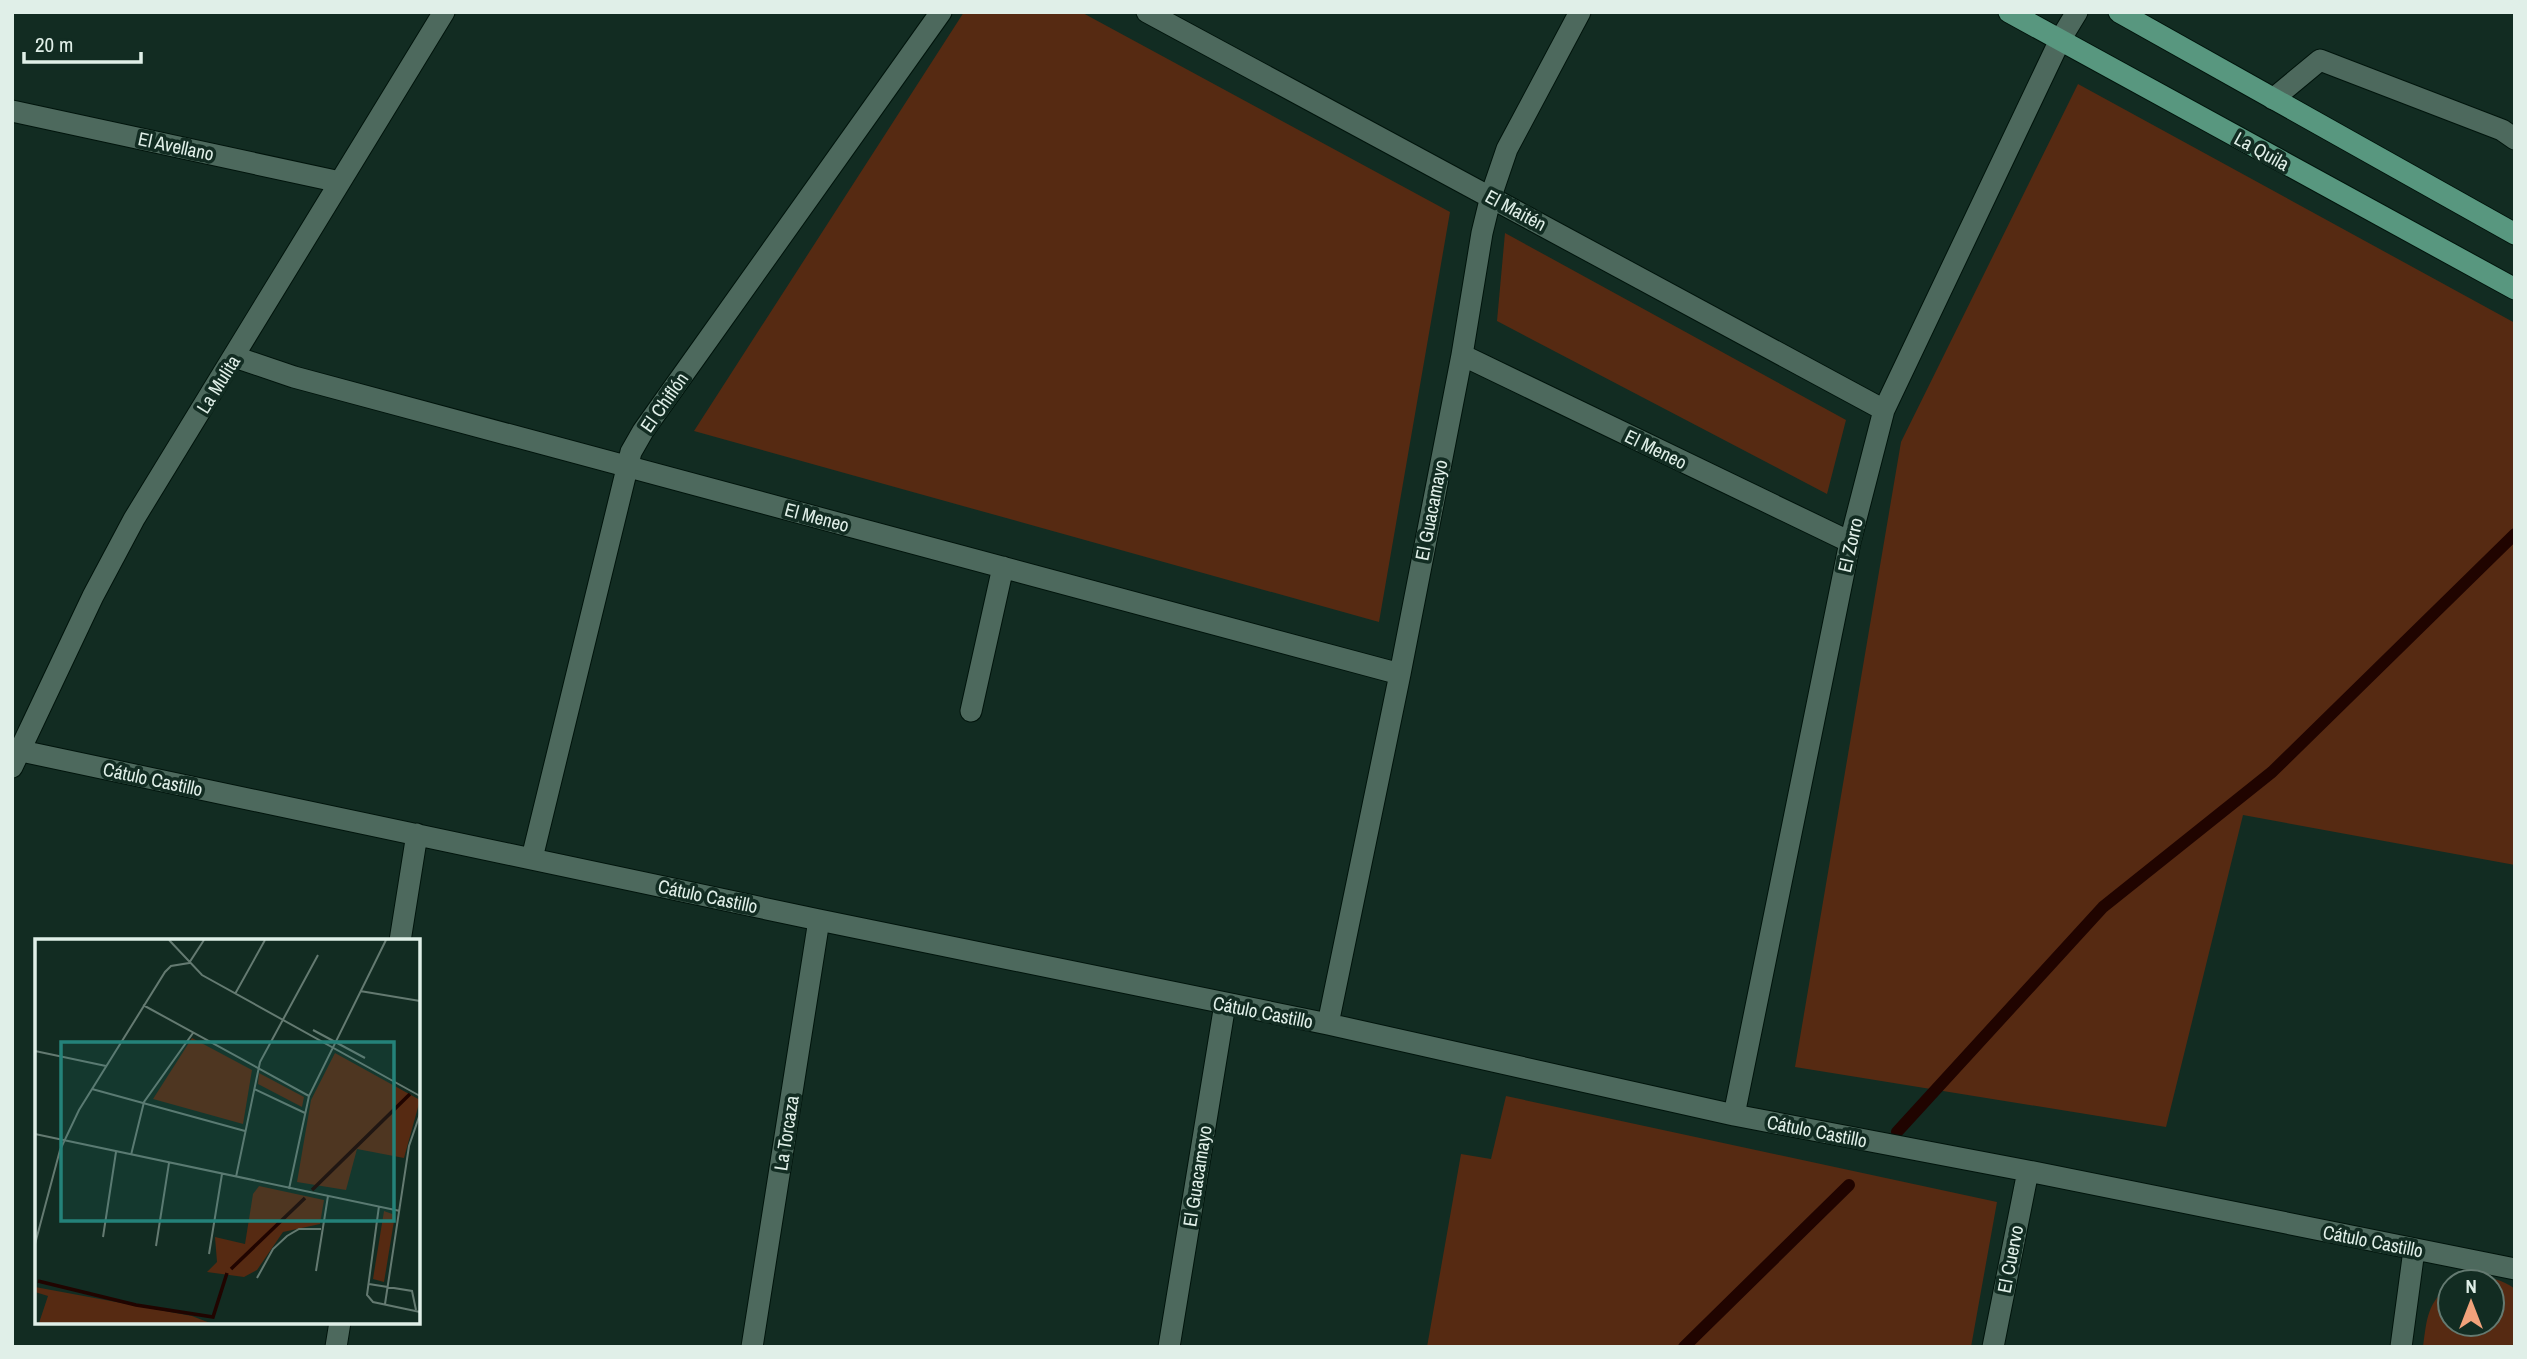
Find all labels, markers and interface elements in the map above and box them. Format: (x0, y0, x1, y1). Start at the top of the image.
scale bar (24, 21, 142, 65)
text: 20 m (35, 30, 73, 59)
street label: El Avellano (136, 125, 216, 167)
street label: La Quila (2230, 125, 2294, 177)
street label: El Maitén (1481, 183, 1551, 237)
street label: La Mulita (190, 350, 246, 418)
street label: El Chiflón (634, 367, 694, 437)
street label: El Meneo (1621, 423, 1691, 475)
street label: El Guacamayo (1408, 457, 1454, 563)
street label: El Meneo (782, 496, 852, 538)
street label: El Zorro (1831, 515, 1869, 575)
street label: Cátulo Castillo (101, 756, 205, 802)
street label: Cátulo Castillo (656, 873, 760, 919)
inset map (35, 939, 420, 1324)
street label: Cátulo Castillo (1211, 990, 1315, 1034)
street label: La Torcaza (767, 1093, 805, 1173)
street label: Cátulo Castillo (1765, 1109, 1869, 1153)
street label: El Guacamayo (1176, 1124, 1218, 1228)
street label: Cátulo Castillo (2321, 1219, 2425, 1263)
street label: El Cuervo (1991, 1223, 2029, 1295)
north arrow (2436, 1268, 2506, 1338)
text: N (2465, 1273, 2477, 1299)

